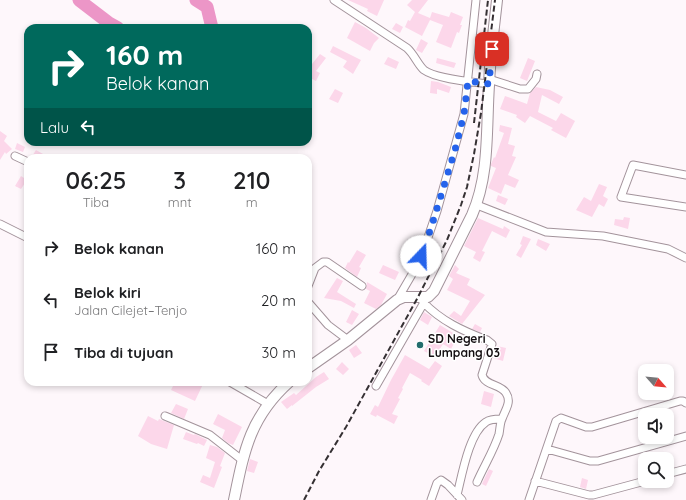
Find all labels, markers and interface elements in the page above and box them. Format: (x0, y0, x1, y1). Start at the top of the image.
pin (475, 32, 509, 66)
text: 160 m (106, 37, 183, 72)
icon: arrive (481, 38, 503, 60)
icon: right (40, 40, 92, 92)
text: Belok kanan (106, 72, 209, 95)
icon: left (77, 116, 99, 138)
text: Lalu (40, 118, 69, 137)
text: 06:25 (66, 165, 126, 195)
text: 3 (173, 165, 186, 195)
text: 210 (233, 165, 270, 195)
text: Tiba (83, 194, 109, 210)
text: mnt (168, 194, 192, 210)
text: m (246, 194, 258, 210)
position arrow (400, 235, 442, 277)
icon: right (40, 237, 62, 259)
text: Belok kanan (74, 239, 164, 258)
text: 160 m (256, 239, 296, 258)
text: Belok kiri (74, 283, 141, 302)
icon: left (40, 289, 62, 311)
text: 20 m (261, 291, 296, 310)
text: Jalan Cilejet–Tenjo (74, 302, 187, 318)
place label: SD Negeri Lumpang 03 (428, 331, 500, 360)
marker: SD Negeri Lumpang 03 (415, 340, 425, 350)
icon: arrive (40, 341, 62, 363)
text: Tiba di tujuan (74, 343, 173, 362)
text: 30 m (261, 343, 296, 362)
north arrow (638, 364, 674, 400)
map controls (638, 364, 674, 488)
button: sound (638, 408, 674, 444)
button: search (638, 452, 674, 488)

